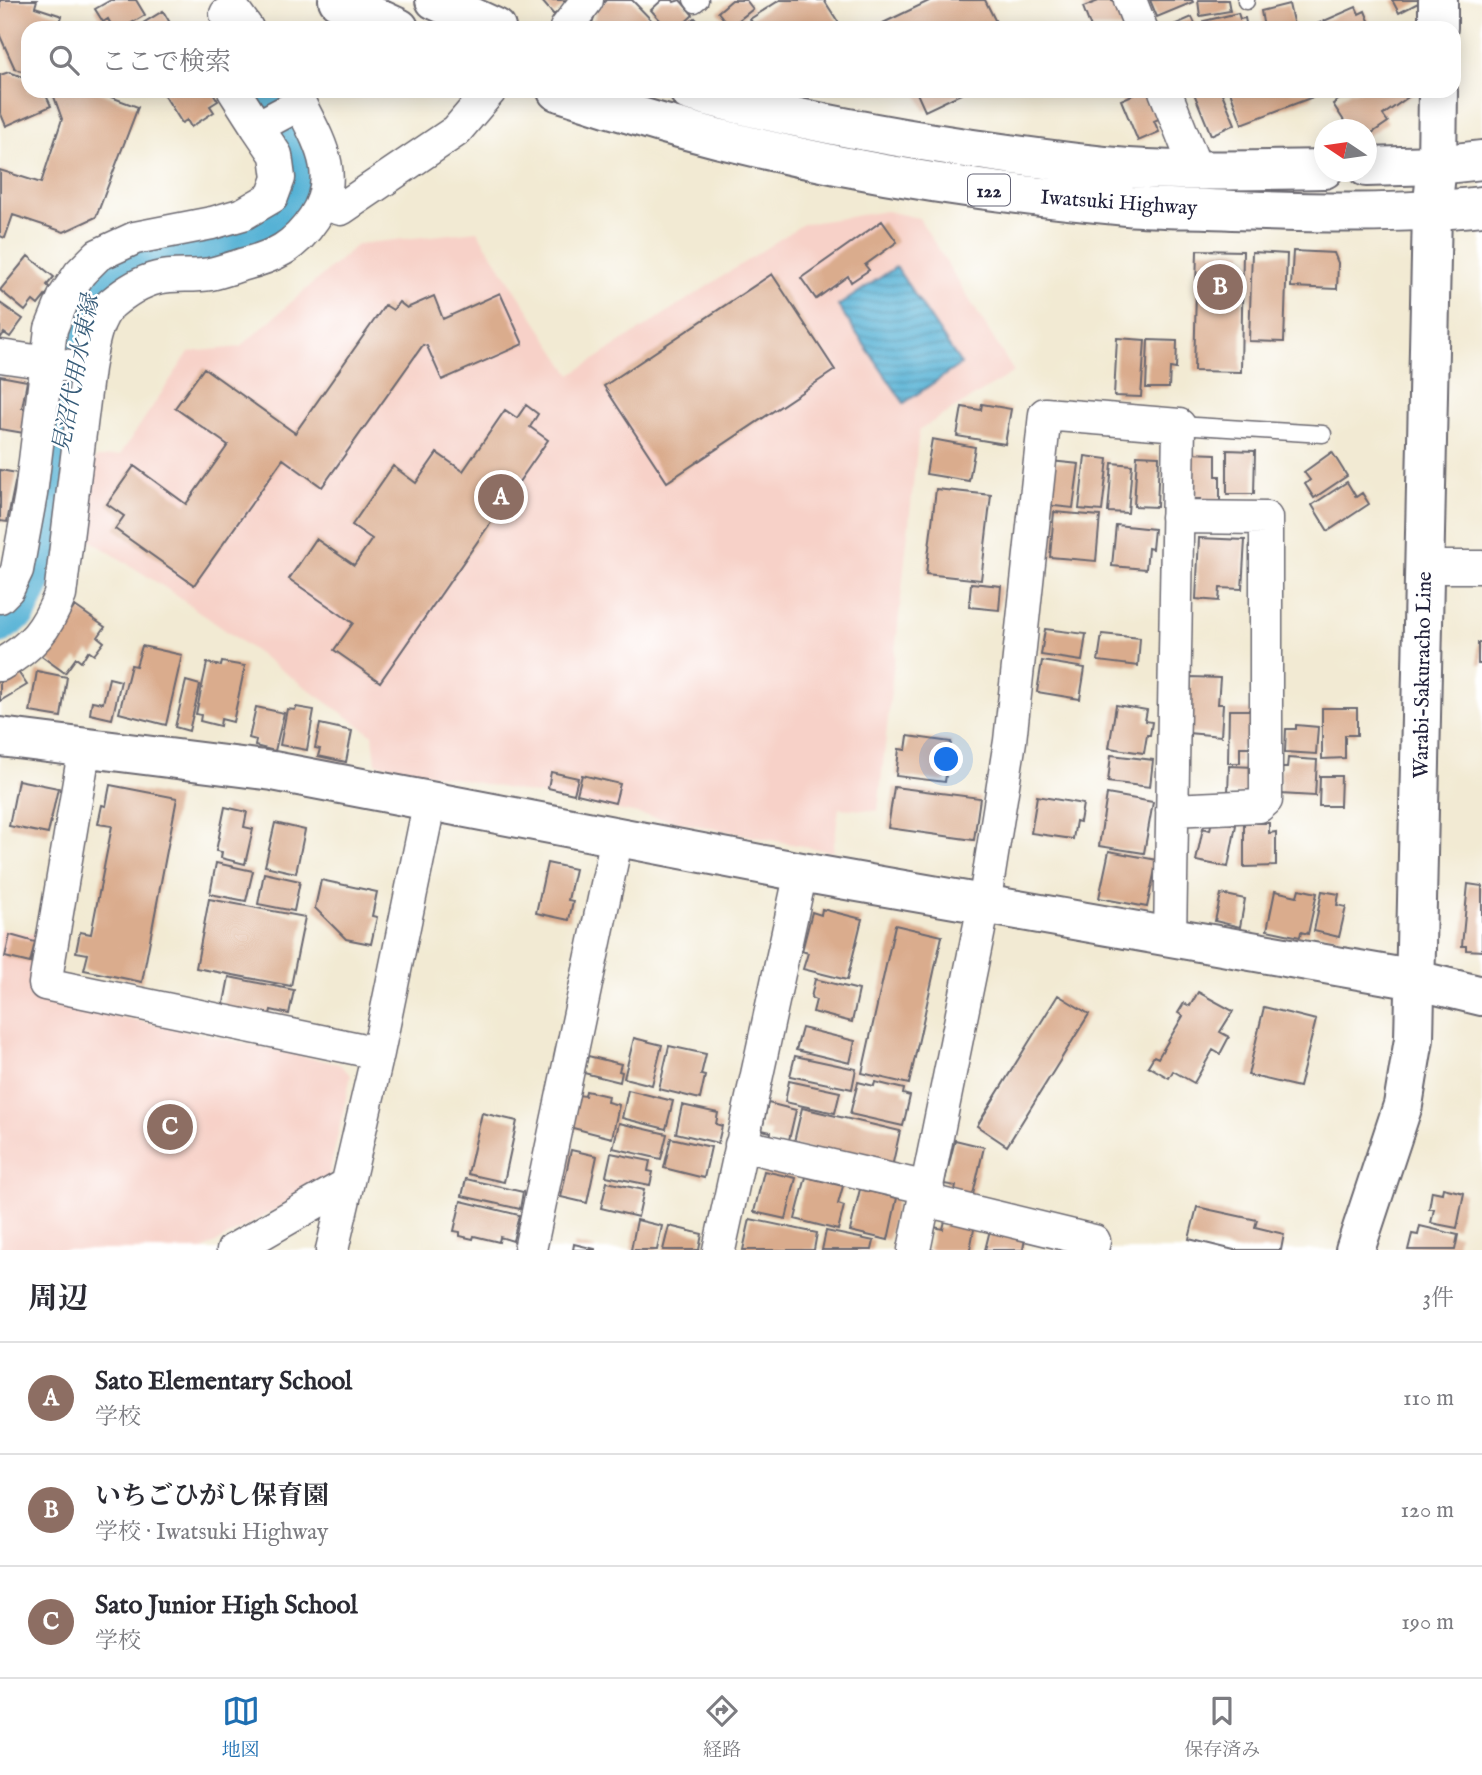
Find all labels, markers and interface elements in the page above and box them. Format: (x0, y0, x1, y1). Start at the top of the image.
search box (21, 21, 1461, 98)
icon: search (45, 41, 83, 79)
text: ここで検索 (101, 46, 231, 79)
north arrow (1314, 119, 1377, 182)
road number: 122 (968, 174, 1010, 206)
street label: Iwatsuki Highway (1040, 185, 1199, 222)
pin: B (1197, 261, 1243, 313)
water label: 見沼代用水東縁 (47, 290, 107, 456)
pin: A (478, 471, 524, 523)
street label: Warabi-Sakuracho Line (1408, 571, 1439, 779)
your location (929, 742, 963, 776)
pin: C (147, 1101, 193, 1153)
text: 周辺 (28, 1281, 88, 1319)
text: 3件 (1422, 1284, 1454, 1313)
text: Sato Elementary School (95, 1365, 352, 1398)
text: A (43, 1384, 59, 1413)
text: 110 m (1403, 1384, 1454, 1413)
text: 学校 (95, 1403, 141, 1432)
text: いちごひがし保育園 (95, 1480, 329, 1513)
text: B (43, 1496, 59, 1525)
text: 120 m (1401, 1496, 1454, 1525)
text: 学校 · Iwatsuki Highway (95, 1518, 328, 1547)
text: Sato Junior High School (95, 1589, 358, 1622)
text: C (43, 1608, 59, 1637)
text: 190 m (1401, 1608, 1454, 1637)
text: 学校 (95, 1627, 141, 1656)
tab: 地図 (222, 1692, 260, 1763)
tab: 経路 (703, 1692, 741, 1763)
tab: 保存済み (1184, 1692, 1260, 1763)

